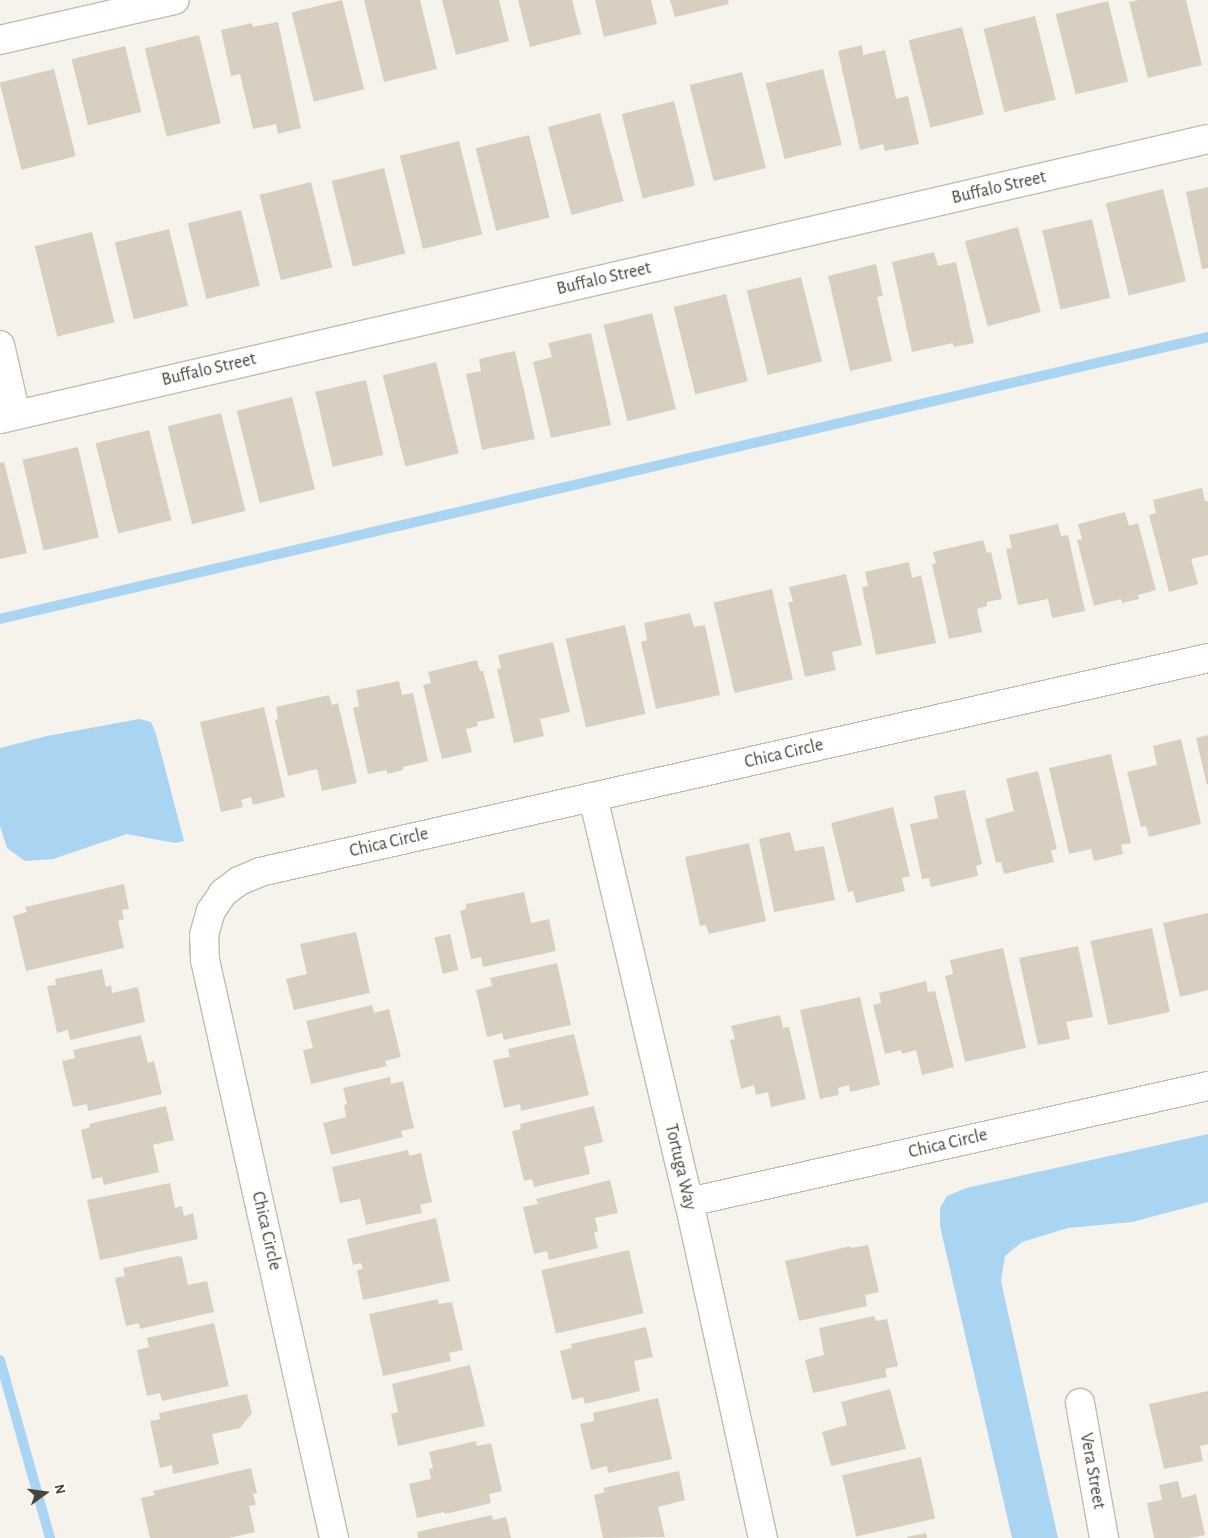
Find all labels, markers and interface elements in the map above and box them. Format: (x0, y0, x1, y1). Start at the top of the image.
street label: Buffalo Street (950, 167, 1048, 209)
street label: Buffalo Street (555, 258, 653, 300)
street label: Buffalo Street (160, 349, 258, 391)
street label: Chica Circle (742, 734, 826, 774)
street label: Chica Circle (347, 823, 431, 863)
street label: Tortuga Way (660, 1122, 700, 1212)
street label: Chica Circle (906, 1124, 990, 1164)
street label: Chica Circle (246, 1189, 286, 1273)
street label: Vera Street (1075, 1431, 1109, 1511)
north arrow (20, 1468, 70, 1518)
text: N (52, 1483, 68, 1496)

